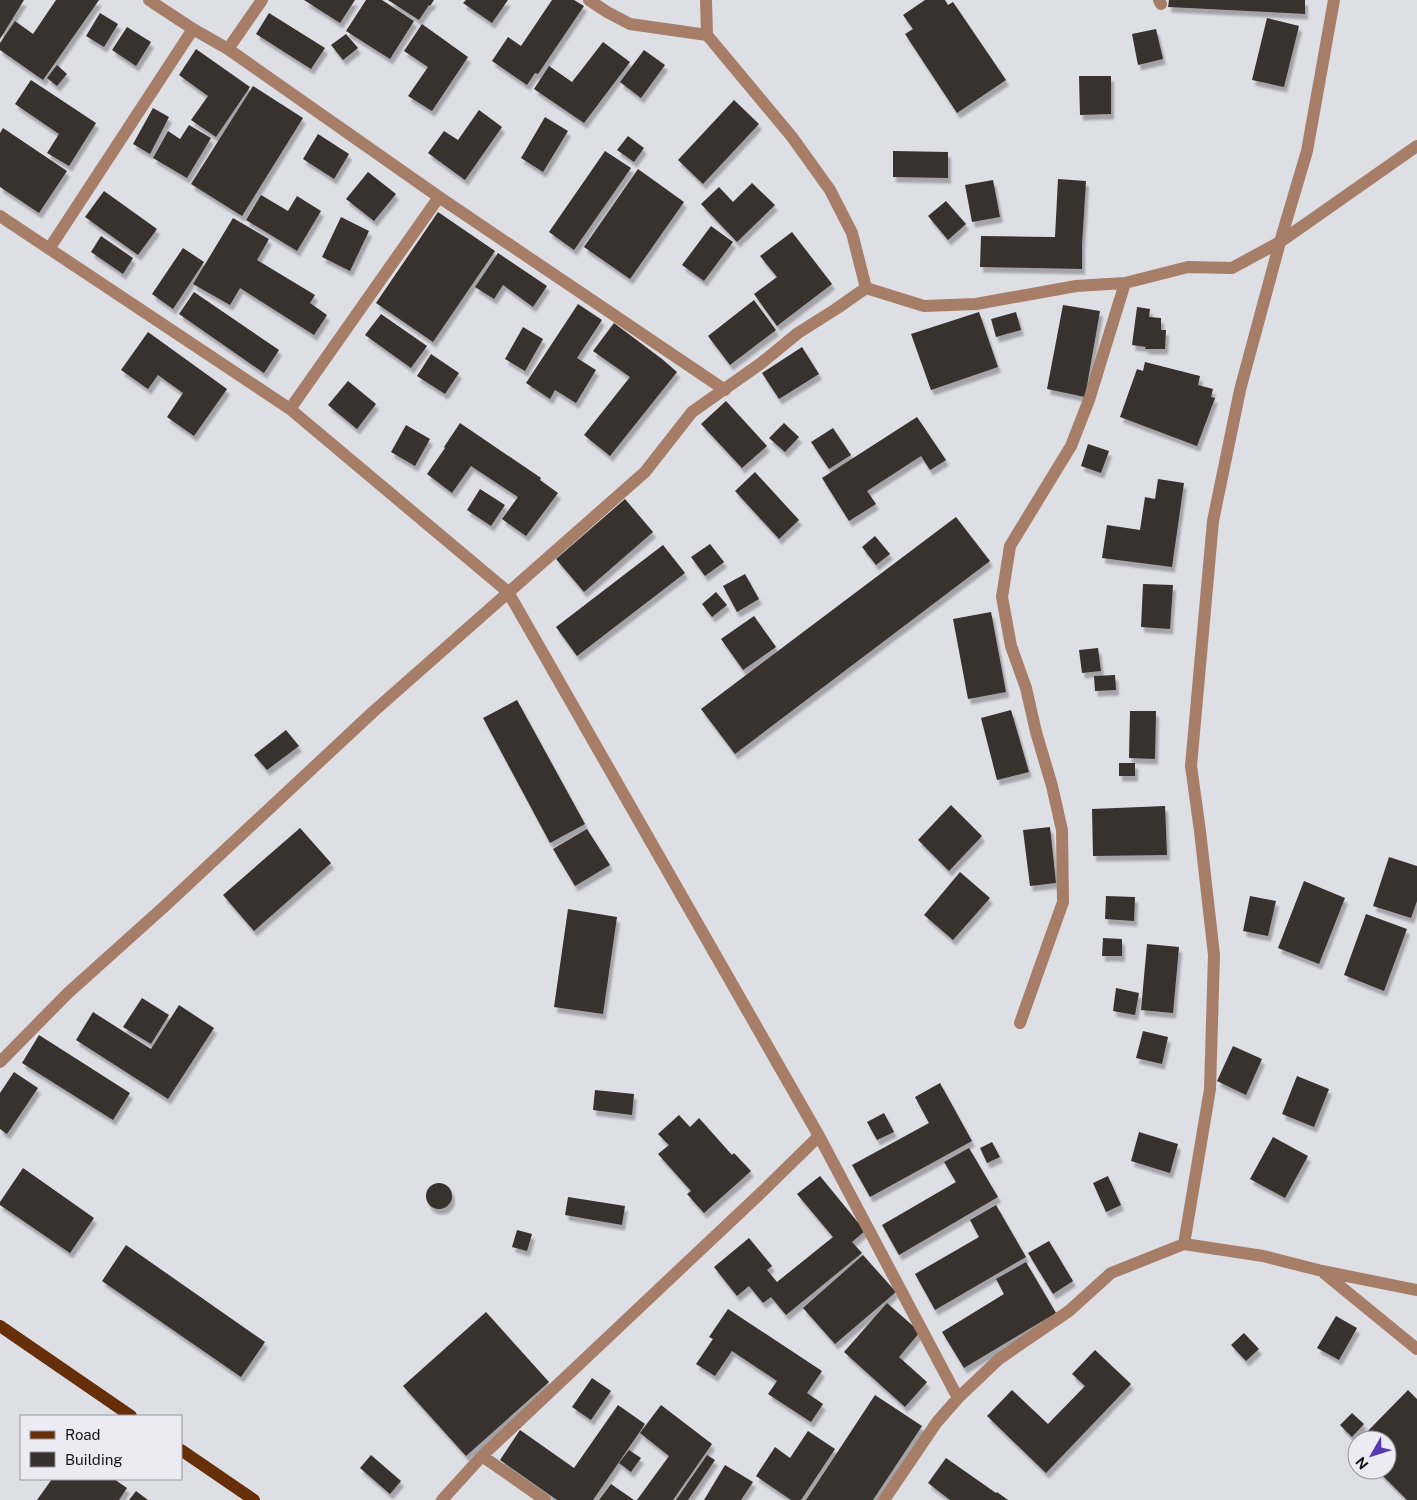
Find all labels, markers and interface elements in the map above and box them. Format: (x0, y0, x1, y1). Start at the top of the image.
legend (20, 1415, 182, 1480)
text: Road (65, 1426, 101, 1443)
north arrow (1347, 1430, 1397, 1480)
text: Building (65, 1451, 123, 1468)
text: N (1352, 1454, 1372, 1472)

